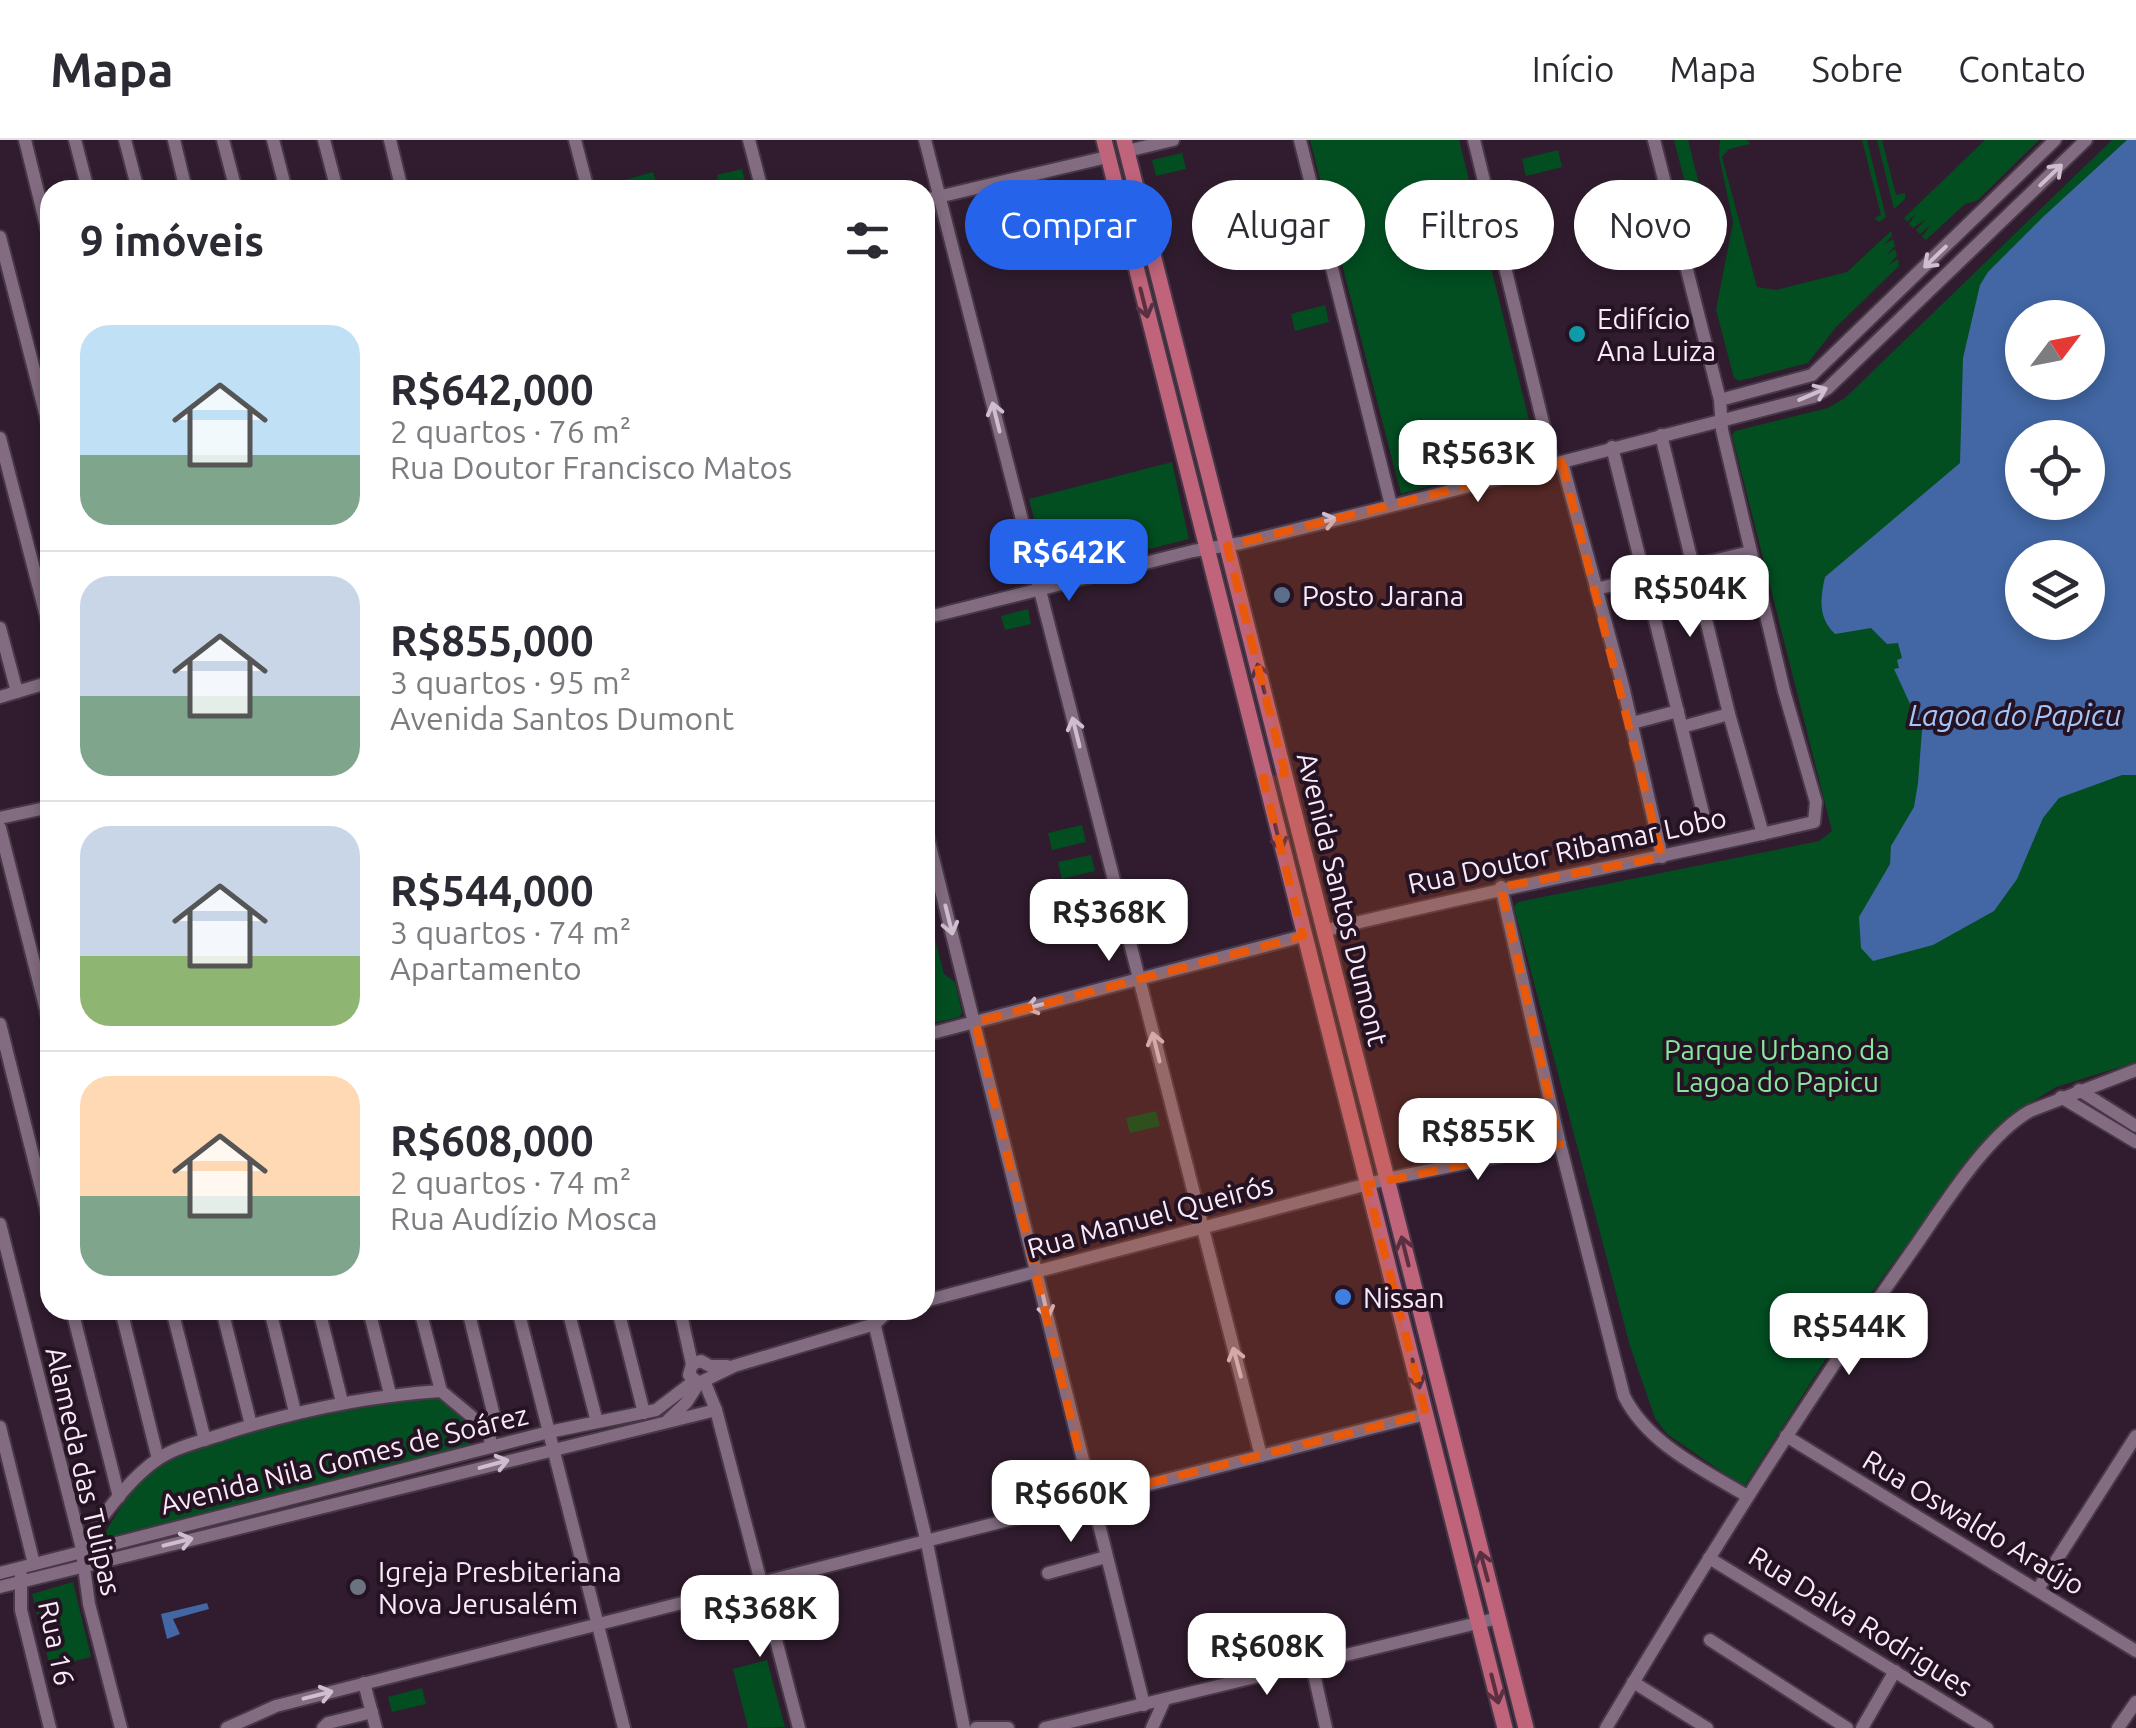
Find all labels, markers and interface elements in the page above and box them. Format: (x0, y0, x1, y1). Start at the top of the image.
text: Mapa (50, 42, 174, 96)
text: Início (1532, 49, 1615, 89)
text: Mapa (1670, 49, 1756, 89)
text: Sobre (1811, 49, 1903, 89)
text: Contato (1958, 49, 2086, 89)
one-way arrow (2039, 163, 2063, 187)
chip: Comprar (965, 180, 1172, 270)
chip: Alugar (1192, 180, 1365, 270)
chip: Filtros (1385, 180, 1554, 270)
chip: Novo (1574, 180, 1727, 270)
icon: filters (840, 213, 895, 268)
text: 9 imóveis (80, 217, 264, 264)
one-way arrow (1924, 245, 1948, 269)
one-way arrow (1136, 286, 1154, 318)
north arrow (2005, 300, 2105, 400)
map controls (2005, 300, 2105, 640)
place label: Edifício Ana Luiza (1597, 303, 1716, 366)
marker: Edifício Ana Luiza (1566, 323, 1588, 345)
icon: home (160, 365, 280, 485)
text: R$642,000 (390, 366, 594, 413)
one-way arrow (1797, 384, 1828, 402)
one-way arrow (986, 402, 1005, 433)
text: 2 quartos · 76 m² (390, 413, 631, 449)
pin: R$563K (1397, 420, 1559, 505)
button: locate (2005, 420, 2105, 520)
text: R$563K (1421, 434, 1535, 470)
text: Rua Doutor Francisco Matos (390, 449, 792, 485)
one-way arrow (1306, 512, 1337, 531)
pin: R$642K (988, 519, 1150, 604)
text: R$642K (1012, 533, 1126, 569)
button: layers (2005, 540, 2105, 640)
pin: R$504K (1609, 555, 1771, 640)
text: R$504K (1633, 569, 1747, 605)
place label: Posto Jarana (1302, 580, 1464, 611)
marker: Posto Jarana (1271, 584, 1293, 606)
icon: home (160, 616, 280, 736)
text: R$855,000 (390, 617, 594, 664)
one-way arrow (1251, 663, 1270, 694)
text: 3 quartos · 95 m² (390, 664, 631, 700)
water label: Lagoa do Papicu (1909, 698, 2121, 732)
text: Avenida Santos Dumont (390, 700, 734, 736)
one-way arrow (1066, 717, 1085, 748)
street label: Avenida Santos Dumont (1292, 749, 1394, 1049)
street label: Rua Doutor Ribamar Lobo (1405, 801, 1729, 899)
one-way arrow (1269, 820, 1288, 851)
icon: home (160, 866, 280, 986)
text: R$544,000 (390, 867, 594, 914)
pin: R$368K (1028, 879, 1190, 964)
text: R$368K (1052, 893, 1166, 929)
one-way arrow (941, 903, 959, 935)
text: 3 quartos · 74 m² (390, 914, 631, 950)
text: Apartamento (390, 950, 582, 986)
one-way arrow (1025, 997, 1056, 1016)
one-way arrow (1146, 1032, 1164, 1064)
park label: Parque Urbano da Lagoa do Papicu (1664, 1034, 1890, 1097)
pin: R$855K (1397, 1098, 1559, 1183)
text: R$855K (1421, 1112, 1535, 1148)
icon: home (160, 1116, 280, 1236)
text: R$608,000 (390, 1117, 594, 1164)
text: 2 quartos · 74 m² (390, 1164, 631, 1200)
street label: Rua Manuel Queirós (1024, 1168, 1276, 1264)
text: Rua Audízio Mosca (390, 1200, 658, 1236)
one-way arrow (1395, 1236, 1413, 1268)
place label: Nissan (1363, 1282, 1444, 1313)
marker: Nissan (1332, 1286, 1354, 1308)
one-way arrow (1037, 1287, 1055, 1319)
pin: R$544K (1768, 1293, 1930, 1378)
text: R$544K (1792, 1307, 1906, 1343)
street label: Alameda das Tulipas (40, 1344, 128, 1598)
one-way arrow (1226, 1347, 1245, 1378)
one-way arrow (1407, 1358, 1426, 1390)
street label: Avenida Nila Gomes de Soárez (157, 1398, 531, 1520)
street label: Rua Oswaldo Araújo (1858, 1444, 2090, 1600)
one-way arrow (478, 1453, 509, 1472)
pin: R$660K (990, 1460, 1152, 1545)
text: R$660K (1014, 1474, 1128, 1510)
one-way arrow (162, 1532, 193, 1551)
street label: Rua Dalva Rodrigues (1744, 1540, 1978, 1702)
one-way arrow (1473, 1551, 1492, 1582)
place label: Igreja Presbiteriana Nova Jerusalém (378, 1556, 622, 1619)
pin: R$368K (679, 1575, 841, 1660)
marker: Igreja Presbiteriana Nova Jerusalém (347, 1576, 369, 1598)
text: R$368K (703, 1589, 817, 1625)
street label: Rua 16 (33, 1598, 81, 1688)
pin: R$608K (1186, 1613, 1348, 1698)
text: R$608K (1210, 1627, 1324, 1663)
one-way arrow (1487, 1673, 1506, 1705)
one-way arrow (302, 1684, 333, 1703)

